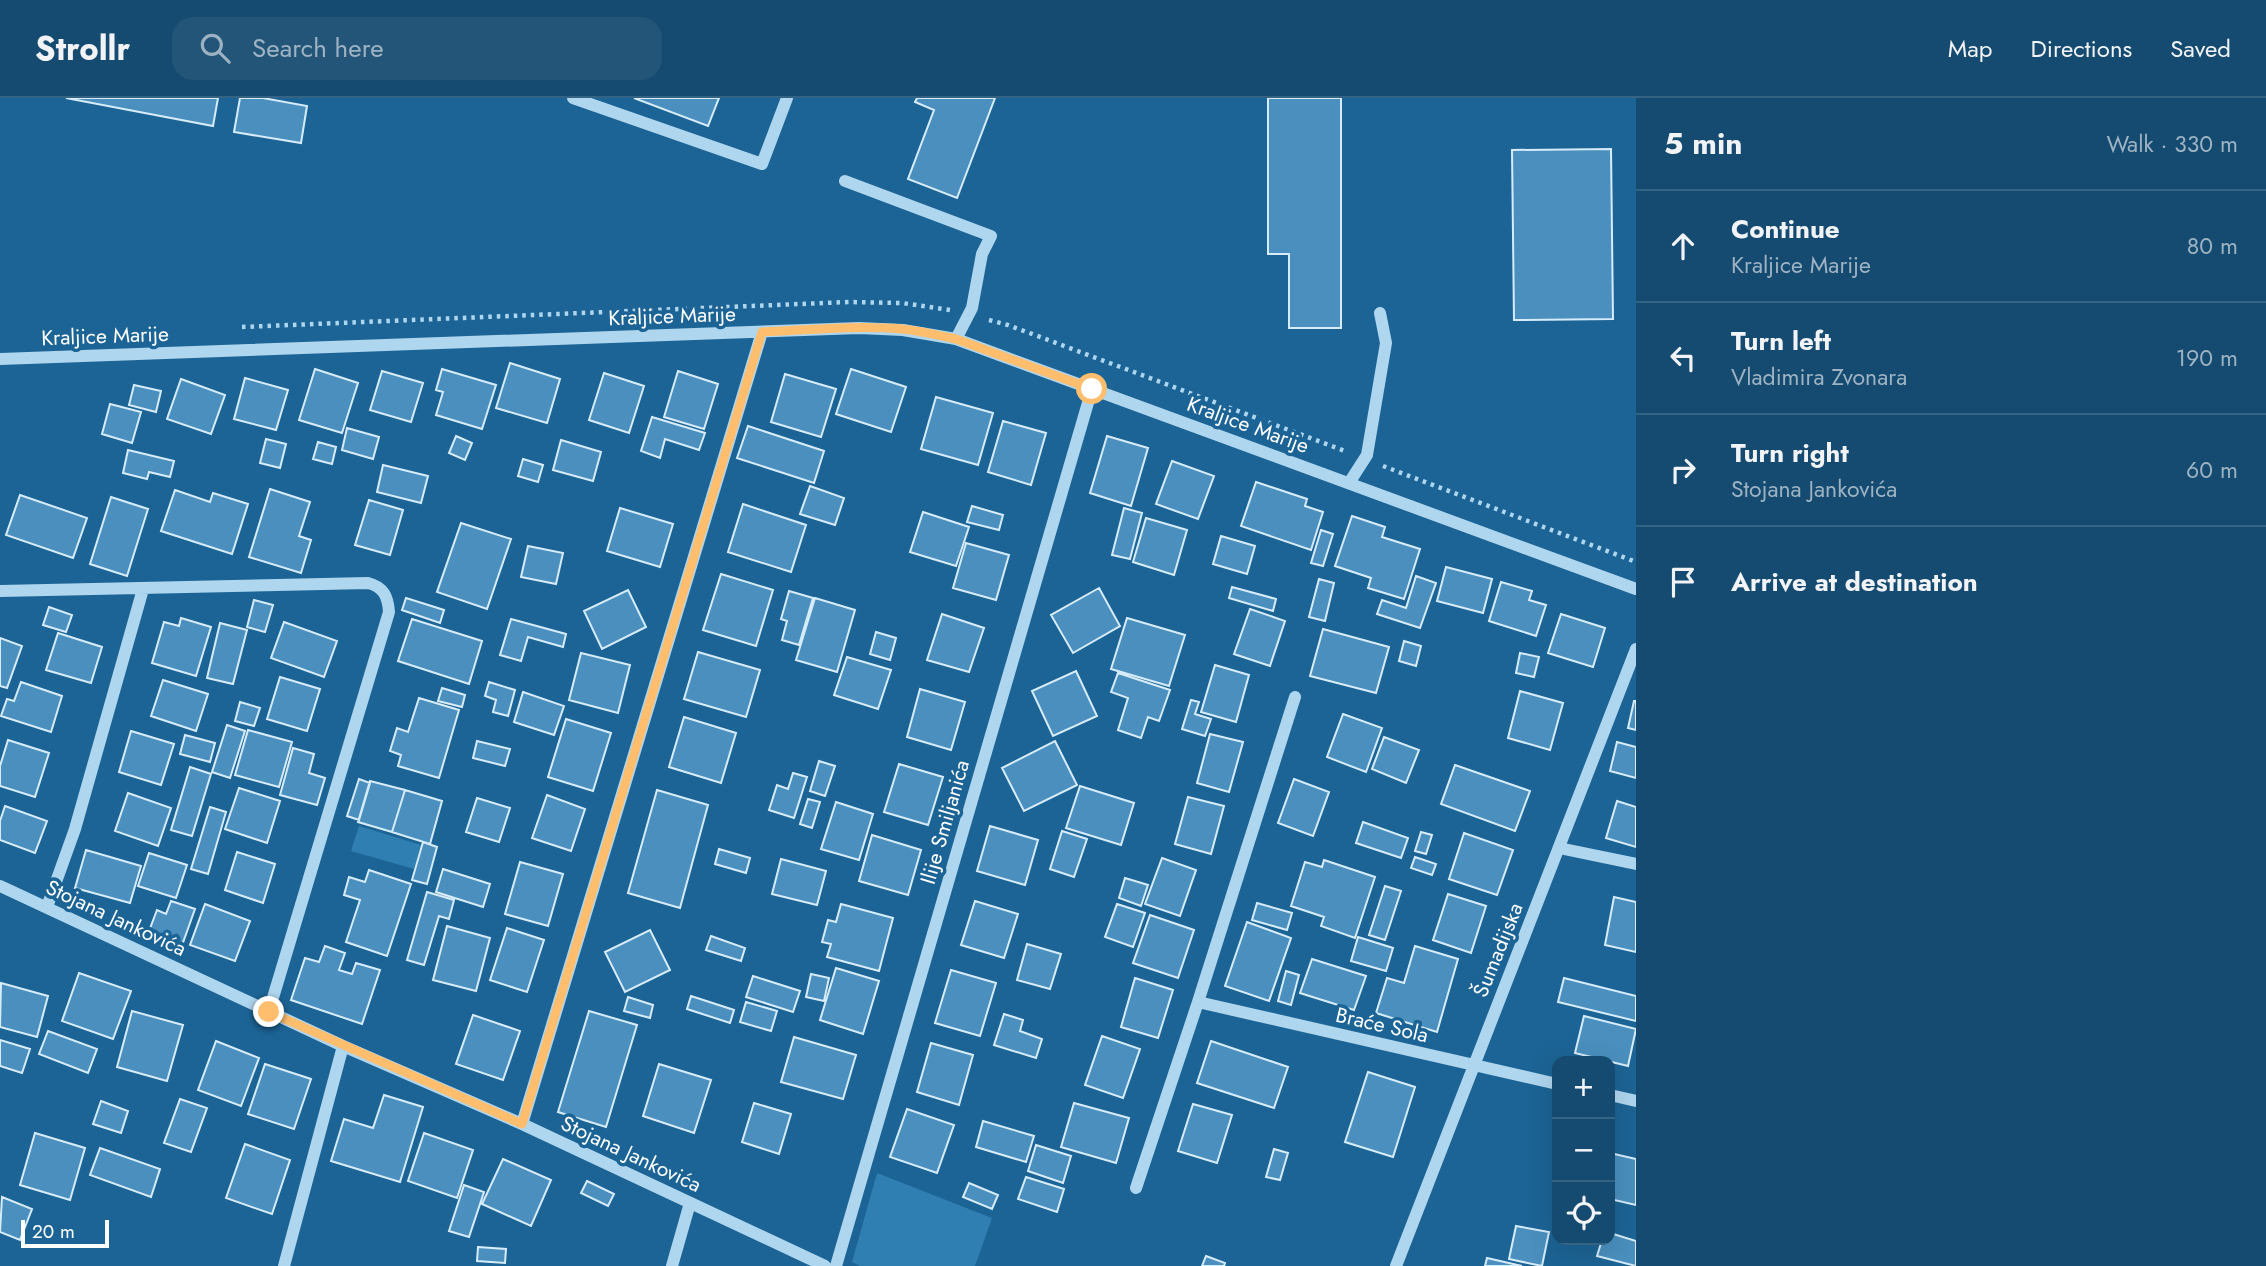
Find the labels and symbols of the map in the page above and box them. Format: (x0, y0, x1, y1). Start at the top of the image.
street label: Kraljice Marije (608, 299, 737, 333)
street label: Kraljice Marije (41, 319, 170, 353)
route start (1076, 373, 1107, 404)
street label: Kraljice Marije (1183, 389, 1313, 461)
street label: Ilije Smiljanića (913, 756, 977, 888)
street label: Stojana Jankovića (41, 872, 191, 964)
street label: Šumadijska (1465, 898, 1531, 1002)
route end (253, 996, 284, 1027)
street label: Braće Sola (1333, 1000, 1431, 1050)
street label: Stojana Jankovića (556, 1108, 706, 1200)
scale bar (21, 1217, 108, 1249)

